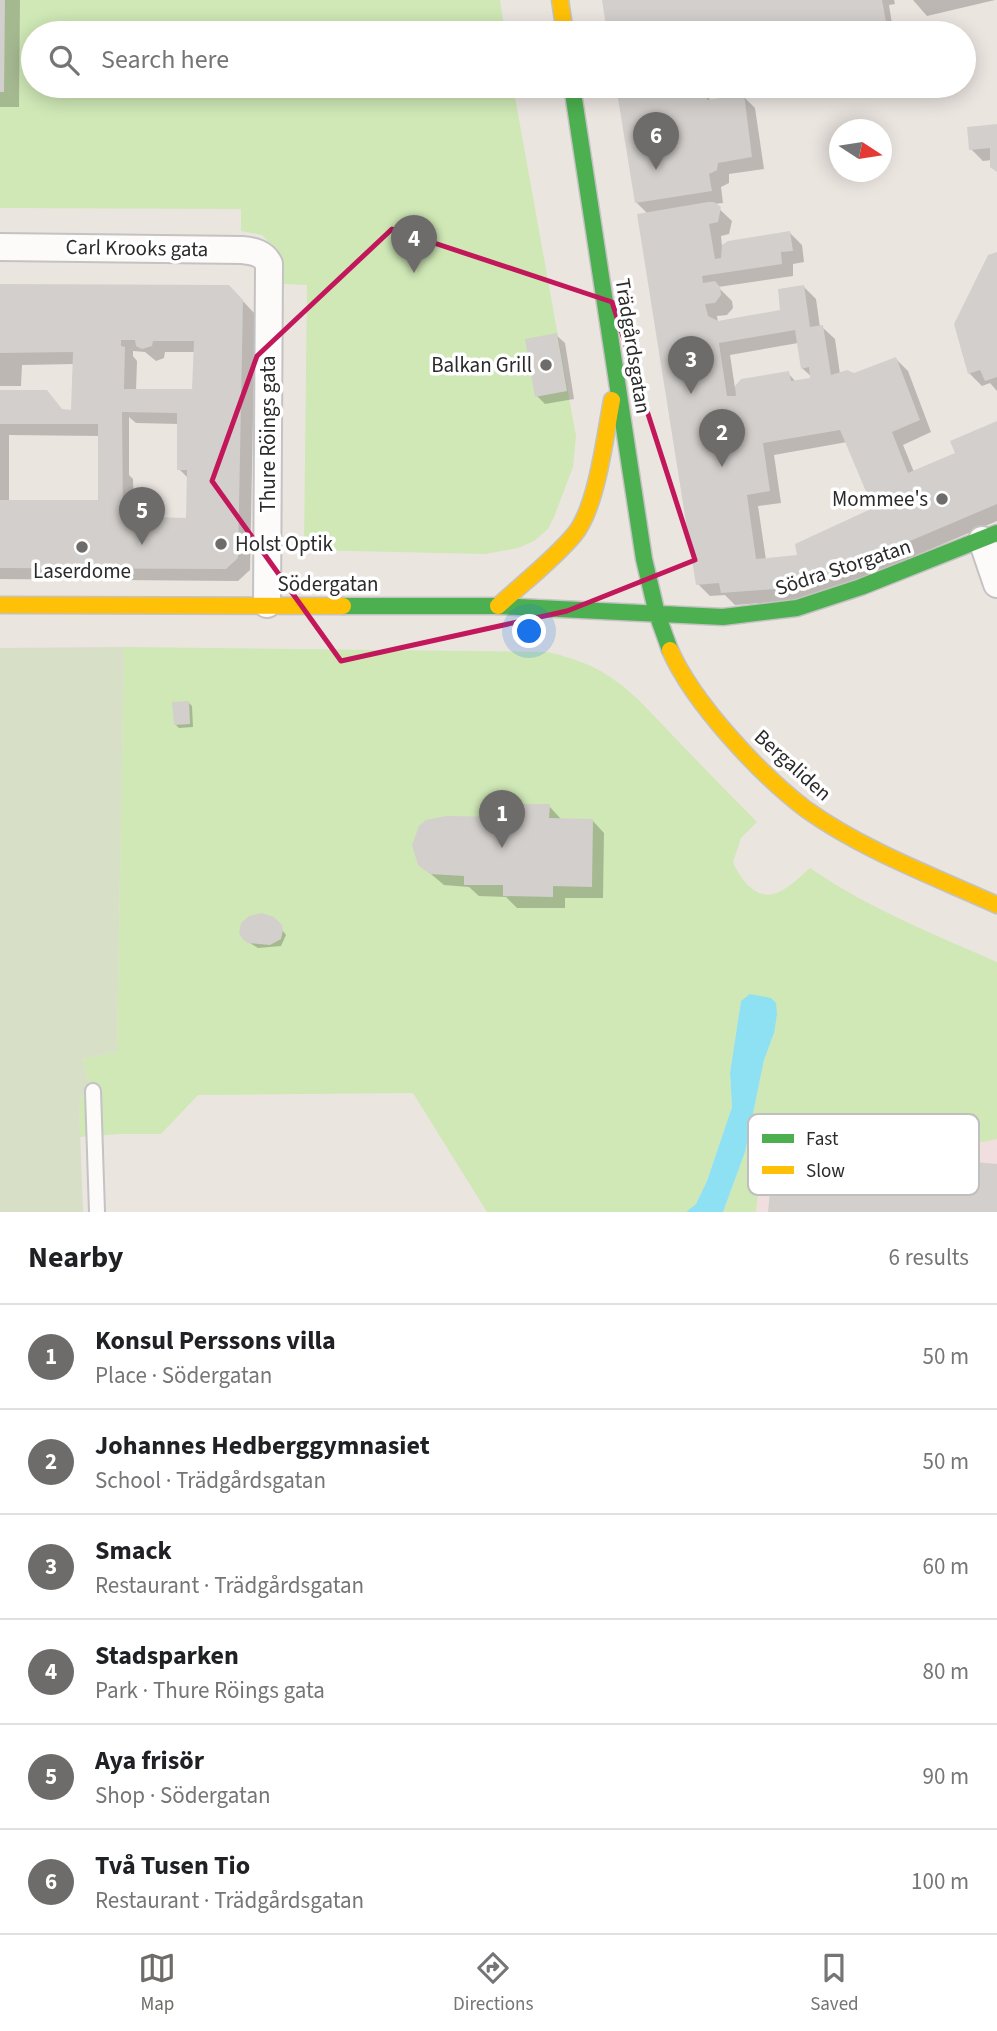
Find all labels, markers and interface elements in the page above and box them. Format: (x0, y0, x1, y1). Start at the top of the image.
search box (21, 21, 976, 98)
icon: search (45, 41, 83, 79)
text: Search here (101, 41, 229, 78)
pin: 6 (633, 112, 679, 170)
north arrow (829, 119, 892, 182)
pin: 4 (391, 215, 437, 273)
street label: Carl Krooks gata (65, 232, 209, 264)
street label: Trädgårdsgatan (607, 276, 659, 416)
pin: 3 (668, 336, 714, 394)
place label: Balkan Grill (431, 350, 532, 380)
street label: Thure Röings gata (253, 356, 283, 512)
marker: Balkan Grill (538, 357, 554, 373)
pin: 2 (699, 409, 745, 467)
place label: Mommee's (832, 484, 928, 514)
pin: 5 (119, 487, 165, 545)
marker: Mommee's (934, 491, 950, 507)
place label: Holst Optik (235, 529, 334, 559)
street label: Södra Storgatan (771, 531, 915, 603)
marker: Holst Optik (213, 536, 229, 552)
marker: Laserdome (74, 539, 90, 555)
place label: Laserdome (33, 556, 131, 586)
street label: Södergatan (277, 569, 379, 599)
your location (512, 614, 546, 648)
street label: Bergaliden (748, 722, 838, 808)
pin: 1 (479, 790, 525, 848)
legend (748, 1114, 979, 1195)
text: Fast (806, 1126, 839, 1153)
text: Slow (806, 1158, 845, 1185)
text: Nearby (28, 1236, 123, 1279)
text: 6 results (889, 1241, 969, 1274)
text: Konsul Perssons villa (95, 1322, 336, 1359)
text: 1 (45, 1340, 57, 1373)
text: 50 m (922, 1340, 969, 1373)
text: Place · Södergatan (95, 1359, 272, 1392)
text: Johannes Hedberggymnasiet (95, 1427, 430, 1464)
text: 2 (45, 1445, 57, 1478)
text: 50 m (922, 1445, 969, 1478)
text: School · Trädgårdsgatan (95, 1464, 326, 1497)
text: Smack (95, 1532, 172, 1569)
text: 3 (45, 1550, 57, 1583)
text: 60 m (922, 1550, 969, 1583)
text: Restaurant · Trädgårdsgatan (95, 1569, 364, 1602)
text: Stadsparken (95, 1637, 239, 1674)
text: 4 (45, 1655, 57, 1688)
text: 80 m (922, 1655, 969, 1688)
text: Park · Thure Röings gata (95, 1674, 325, 1707)
text: Aya frisör (95, 1742, 204, 1779)
text: 5 (45, 1760, 57, 1793)
text: 90 m (922, 1760, 969, 1793)
text: Shop · Södergatan (95, 1779, 271, 1812)
text: Två Tusen Tio (95, 1847, 250, 1884)
text: 6 (45, 1865, 57, 1898)
text: 100 m (911, 1865, 969, 1898)
text: Restaurant · Trädgårdsgatan (95, 1884, 364, 1917)
tab: Map (138, 1949, 176, 2018)
tab: Directions (453, 1949, 533, 2018)
tab: Saved (810, 1949, 859, 2018)

